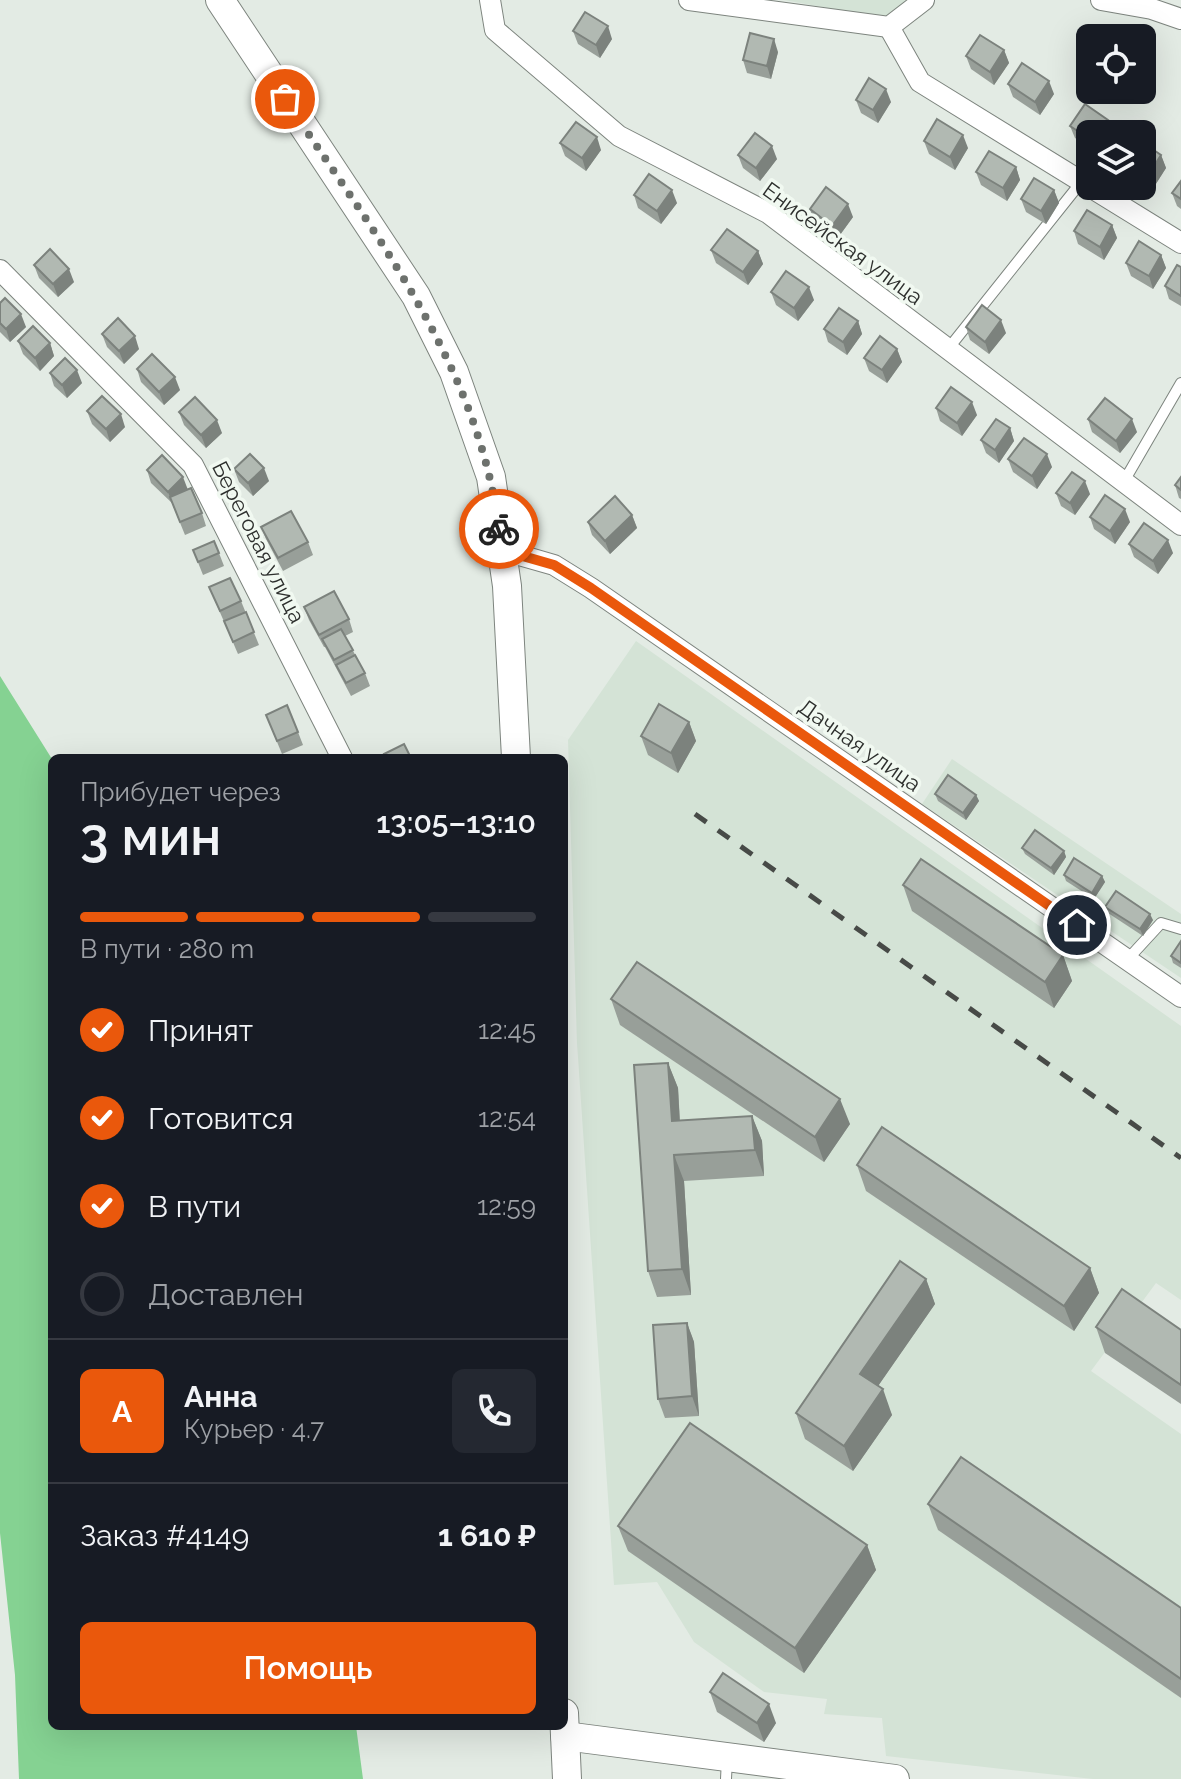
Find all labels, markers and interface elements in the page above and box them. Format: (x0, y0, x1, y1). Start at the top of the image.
map controls (1076, 24, 1156, 200)
button: locate (1076, 24, 1156, 104)
pin (251, 65, 319, 133)
icon: bag (263, 77, 307, 121)
button: layers (1076, 120, 1156, 200)
street label: Енисейская улица (758, 176, 928, 310)
street label: Береговая улица (207, 457, 311, 627)
courier (459, 489, 539, 569)
icon: bike (477, 507, 521, 551)
street label: Дачная улица (794, 693, 926, 797)
text: Прибудет через (80, 777, 281, 807)
text: 13:05–13:10 (376, 805, 536, 840)
text: 3 мин (80, 806, 221, 867)
pin (1043, 891, 1111, 959)
icon: home (1055, 903, 1099, 947)
text: В пути · 280 m (80, 934, 254, 964)
icon: check (80, 1008, 124, 1052)
text: Принят (148, 1013, 253, 1048)
text: 12:45 (478, 1015, 536, 1045)
icon: check (80, 1096, 124, 1140)
text: Готовится (148, 1101, 294, 1136)
text: 12:54 (478, 1103, 536, 1133)
icon: check (80, 1184, 124, 1228)
text: В пути (148, 1189, 241, 1224)
text: 12:59 (477, 1191, 536, 1221)
text: Доставлен (148, 1277, 304, 1312)
button: phone (452, 1369, 536, 1453)
text: Анна (184, 1379, 258, 1414)
text: А (112, 1394, 132, 1429)
text: Курьер · 4.7 (184, 1414, 324, 1444)
text: Заказ #4149 (80, 1518, 249, 1553)
text: 1 610 ₽ (438, 1518, 536, 1553)
button: Помощь (80, 1622, 536, 1714)

